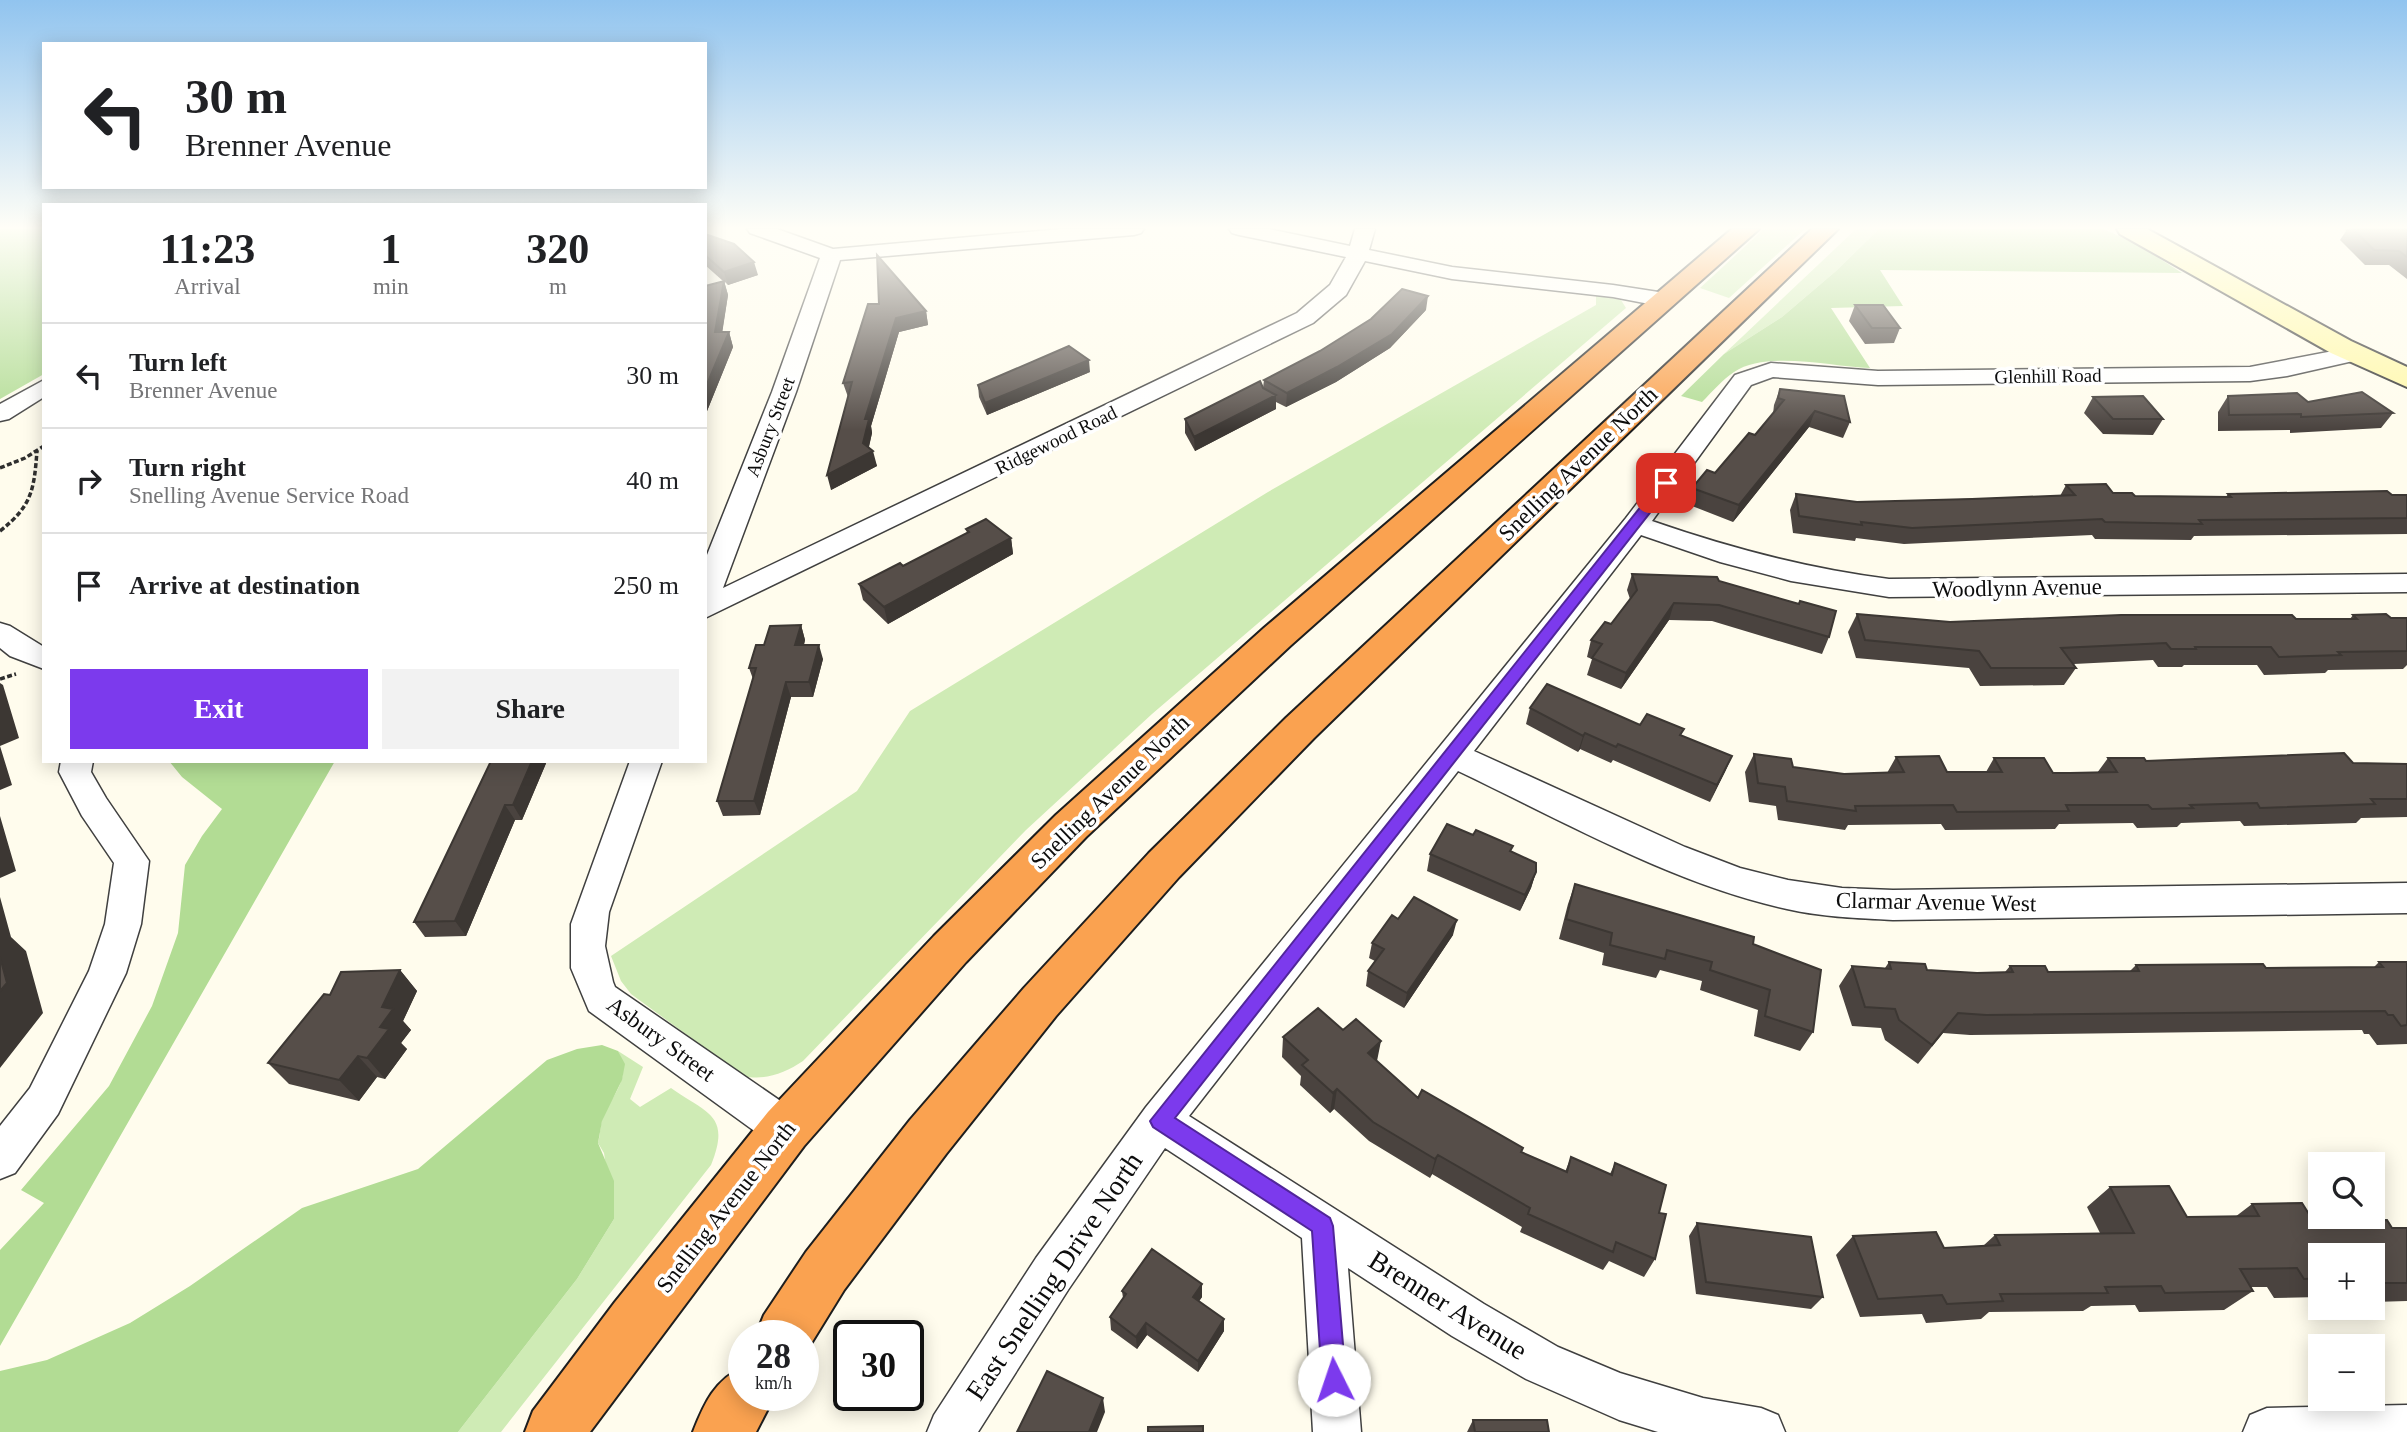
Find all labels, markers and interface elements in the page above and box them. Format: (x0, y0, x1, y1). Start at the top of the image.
text: 30 m (185, 69, 287, 124)
icon: left (70, 70, 161, 161)
text: Brenner Avenue (185, 127, 391, 163)
text: 11:23 (160, 226, 255, 272)
text: 1 (380, 226, 401, 272)
text: 320 (526, 226, 589, 272)
text: Arrival (174, 274, 241, 299)
text: min (373, 274, 409, 299)
text: m (549, 274, 567, 299)
text: Turn left (129, 348, 227, 377)
icon: left (70, 357, 108, 395)
text: 30 m (626, 361, 679, 390)
street label: Glenhill Road (1994, 365, 2102, 387)
street label: Asbury Street (741, 374, 799, 480)
text: Brenner Avenue (129, 378, 277, 403)
street label: Snelling Avenue North (1494, 382, 1663, 546)
street label: Ridgewood Road (992, 401, 1121, 478)
text: Turn right (129, 453, 246, 482)
pin (1636, 453, 1696, 513)
icon: right (70, 462, 108, 500)
icon: arrive (1647, 464, 1685, 502)
text: 40 m (626, 466, 679, 495)
text: Snelling Avenue Service Road (129, 483, 409, 508)
icon: arrive (70, 567, 108, 605)
text: Arrive at destination (129, 571, 360, 600)
text: 250 m (613, 571, 679, 600)
street label: Woodlynn Avenue (1932, 574, 2102, 602)
button: Exit (70, 669, 368, 749)
button: Share (382, 669, 679, 749)
street label: Snelling Avenue North (1026, 710, 1195, 874)
street label: Clarmar Avenue West (1836, 888, 2037, 916)
street label: Asbury Street (602, 992, 720, 1087)
street label: Snelling Avenue North (651, 1116, 801, 1298)
street label: East Snelling Drive North (960, 1146, 1148, 1406)
map controls (2308, 1152, 2385, 1411)
button: search (2308, 1152, 2385, 1229)
button: + (2308, 1243, 2385, 1320)
street label: Brenner Avenue (1363, 1244, 1533, 1366)
speed limit sign: 30 (833, 1320, 924, 1411)
button: − (2308, 1334, 2385, 1411)
text: 28 (756, 1337, 791, 1376)
position arrow (1297, 1343, 1371, 1417)
text: km/h (755, 1373, 792, 1393)

